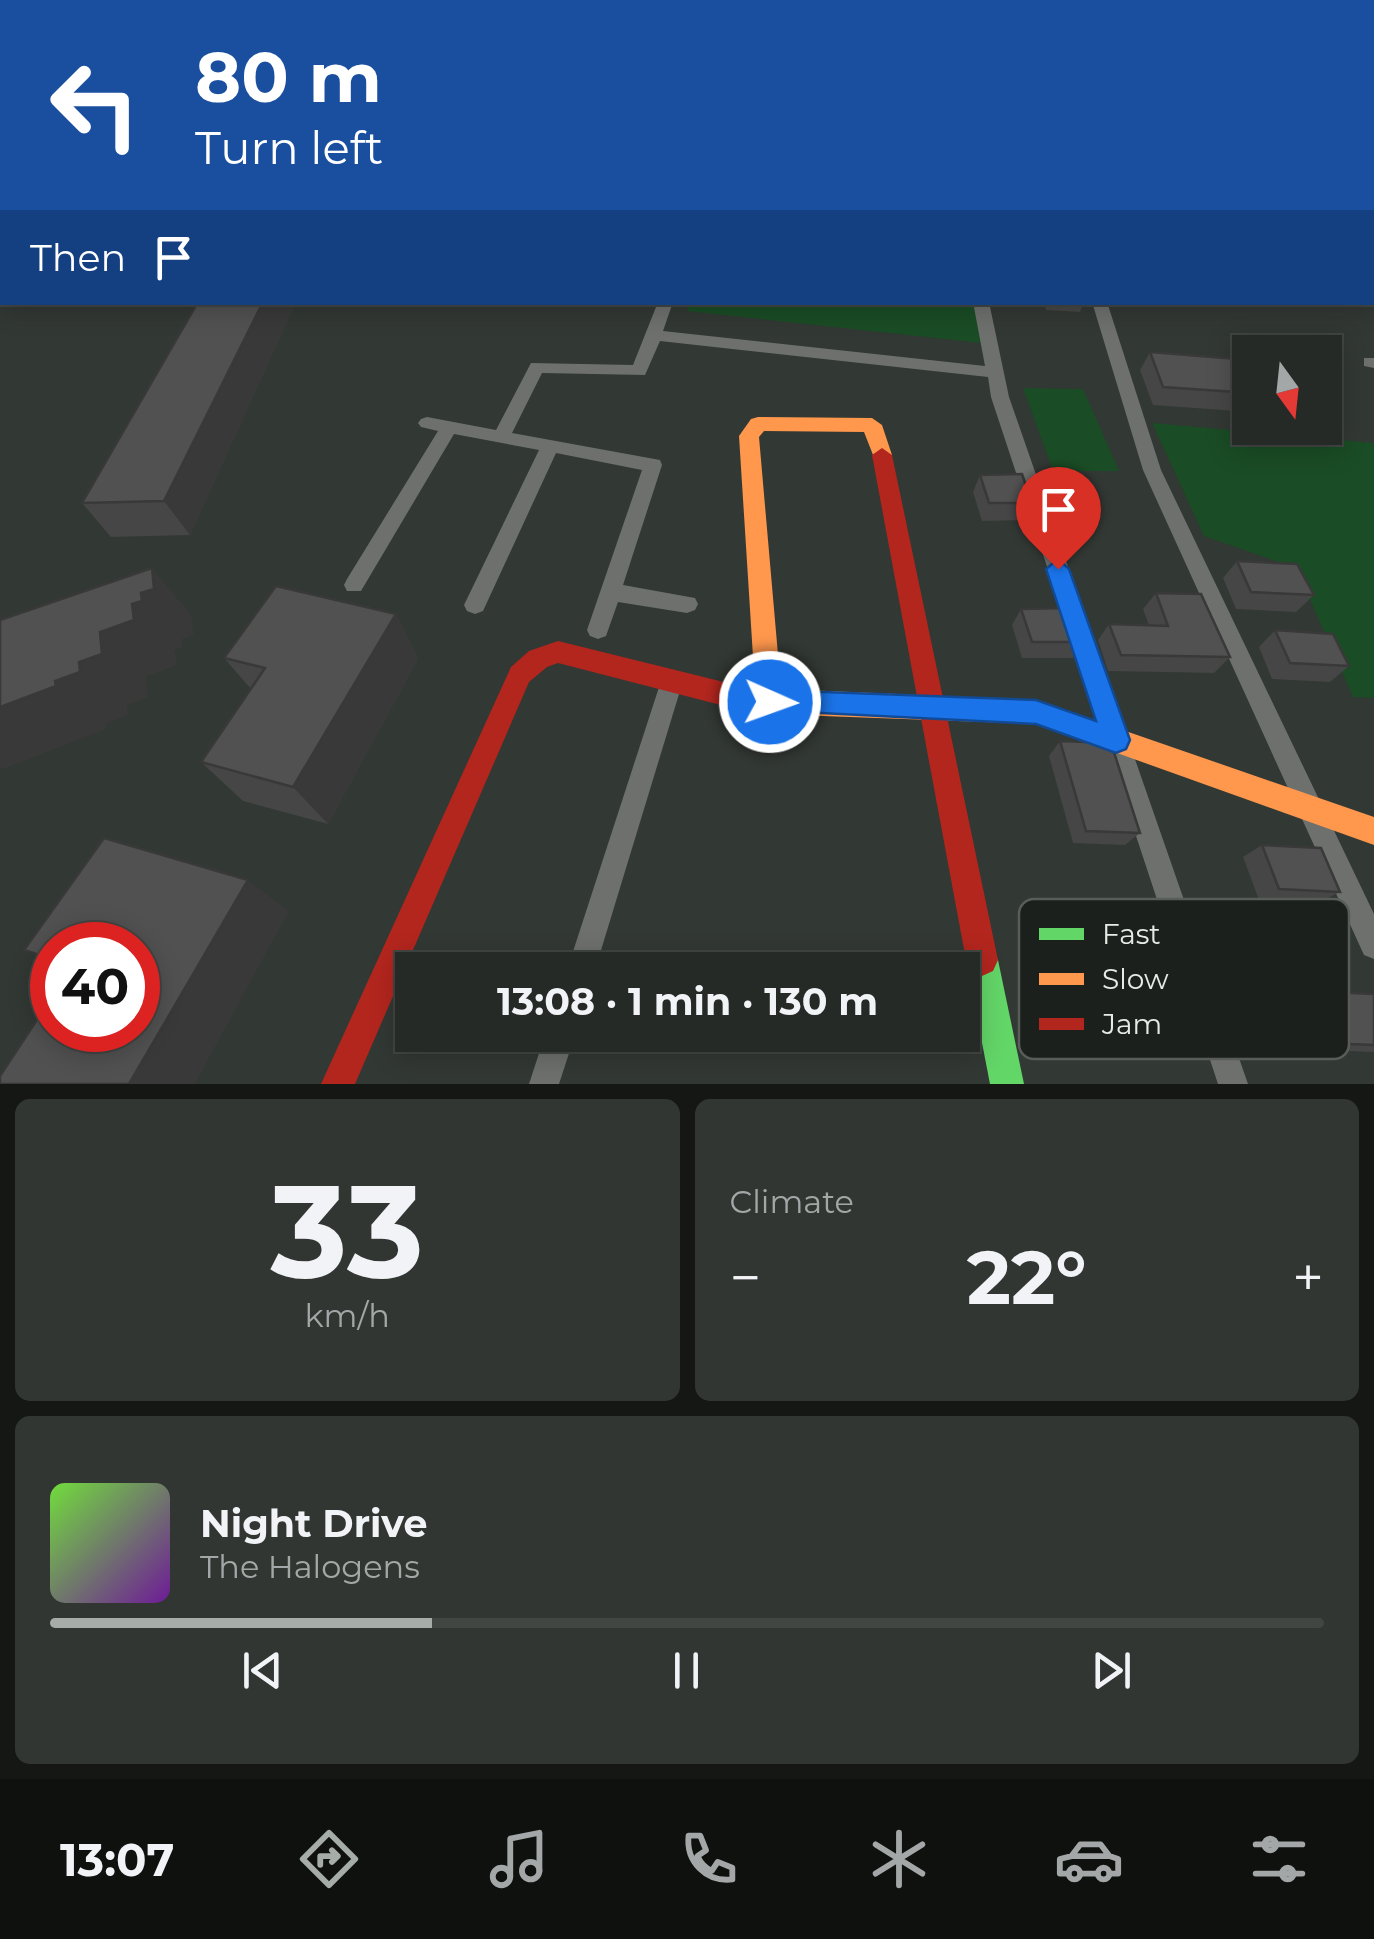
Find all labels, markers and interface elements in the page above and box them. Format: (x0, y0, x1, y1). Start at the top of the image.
text: 80 m (195, 34, 382, 120)
icon: left (30, 40, 160, 170)
text: Turn left (195, 120, 383, 175)
icon: arrive (146, 230, 201, 285)
text: Then (30, 234, 126, 281)
north arrow (1232, 335, 1342, 445)
map controls (1232, 335, 1342, 445)
pin (1016, 467, 1101, 570)
icon: arrive (1031, 482, 1086, 537)
position arrow (718, 650, 822, 754)
legend (1019, 899, 1349, 1059)
text: Fast (1102, 917, 1161, 951)
speed limit sign: 40 (30, 922, 160, 1052)
text: Slow (1102, 962, 1169, 996)
text: 13:08 · 1 min · 130 m (497, 978, 878, 1025)
text: Jam (1101, 1007, 1162, 1041)
text: 33 (271, 1151, 424, 1310)
text: Climate (730, 1182, 854, 1221)
text: 22° (967, 1231, 1087, 1323)
text: − (730, 1244, 761, 1311)
text: + (1292, 1244, 1324, 1311)
text: km/h (305, 1296, 390, 1335)
text: Night Drive (200, 1500, 427, 1547)
text: The Halogens (200, 1547, 420, 1586)
icon: previous (235, 1643, 290, 1698)
icon: pause (659, 1643, 714, 1698)
icon: next (1084, 1643, 1139, 1698)
icon: directions (294, 1824, 364, 1894)
icon: music (484, 1824, 554, 1894)
icon: phone (674, 1824, 744, 1894)
icon: climate (864, 1824, 934, 1894)
icon: car (1054, 1824, 1124, 1894)
icon: filters (1244, 1824, 1314, 1894)
text: 13:07 (60, 1832, 174, 1887)

